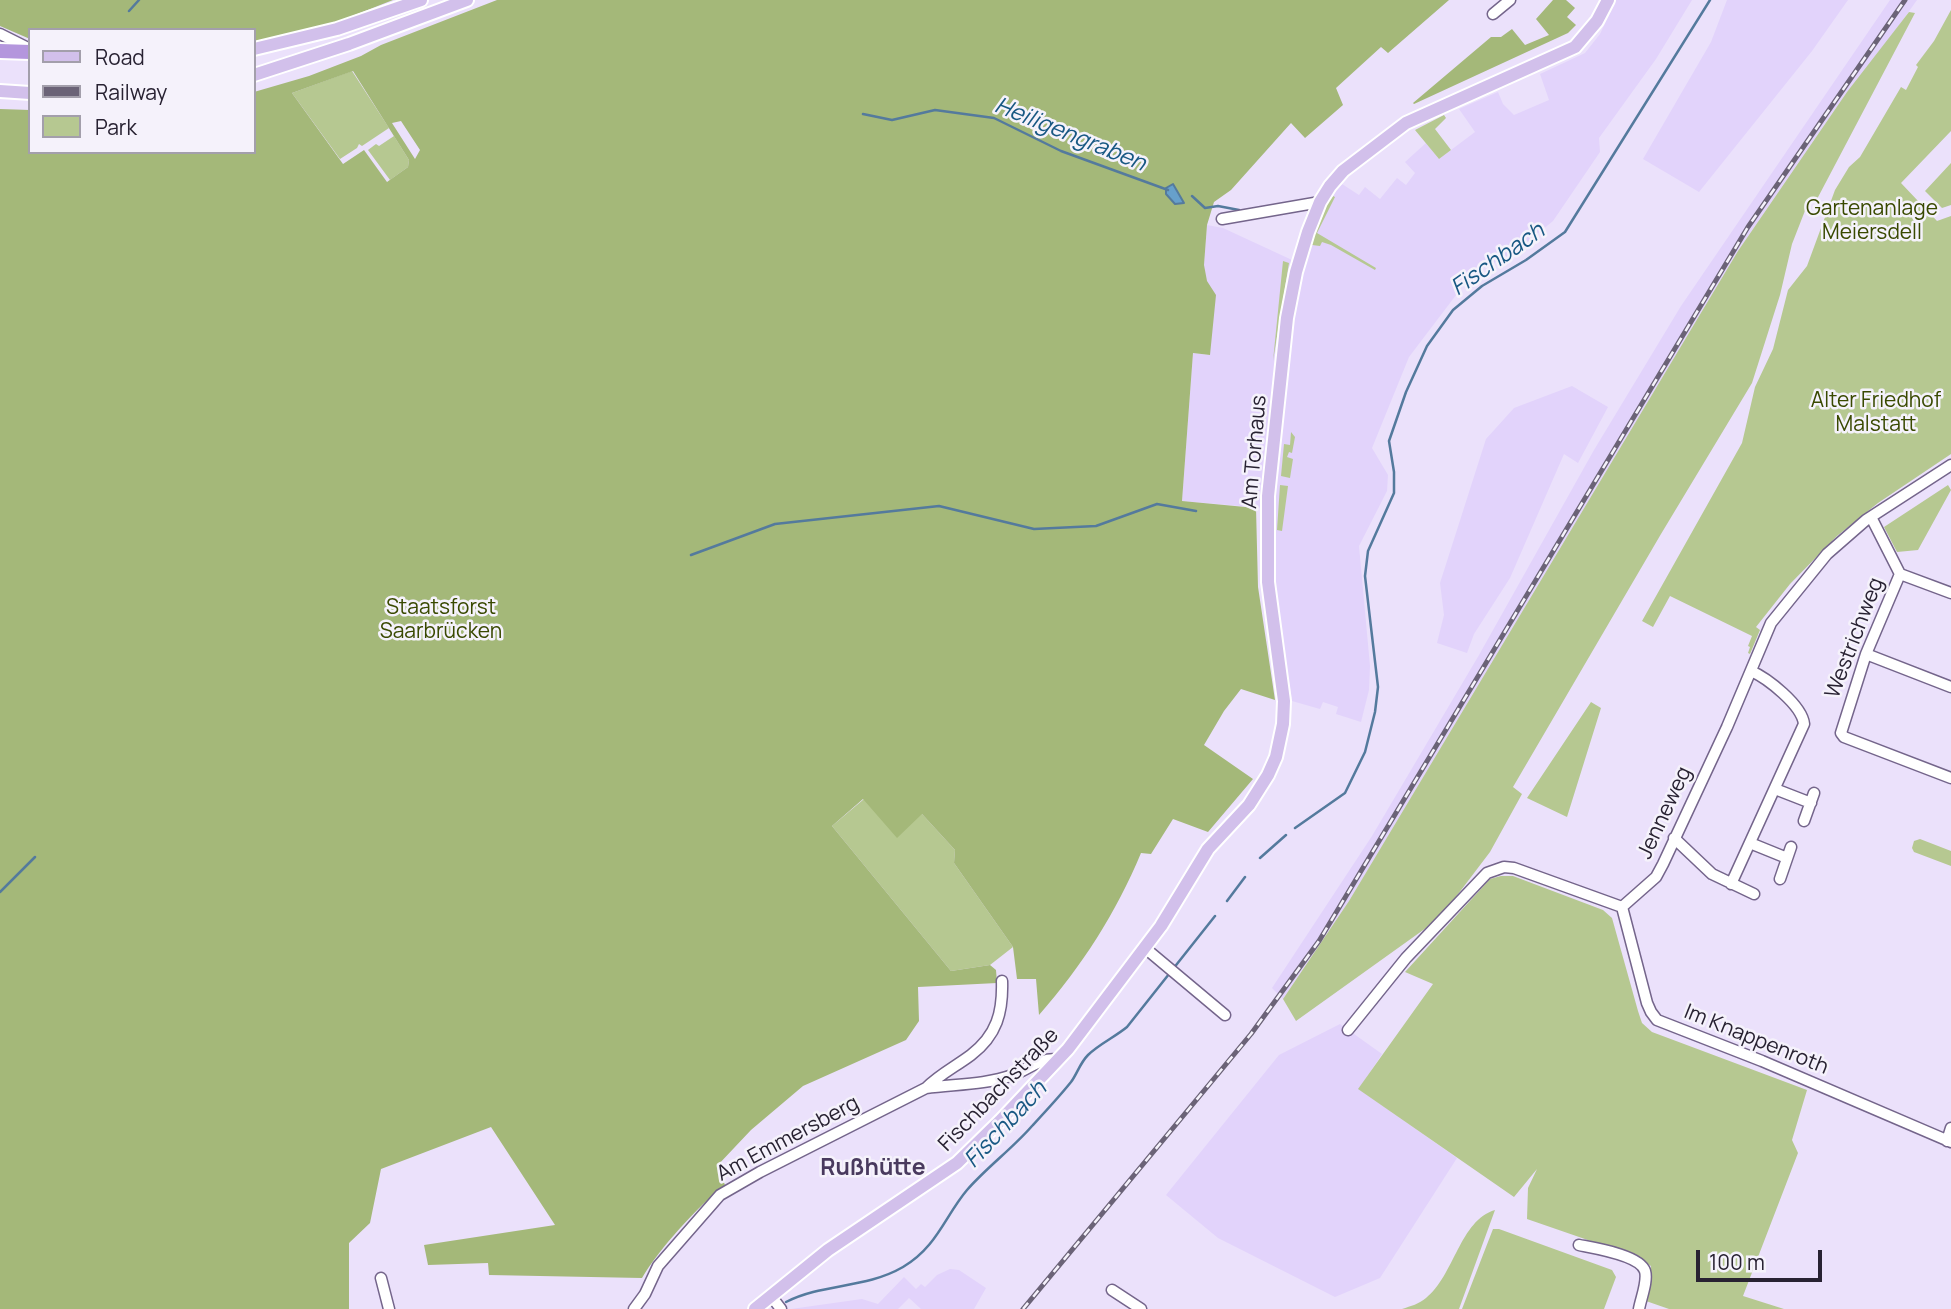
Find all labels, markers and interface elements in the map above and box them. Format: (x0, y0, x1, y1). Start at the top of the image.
legend (28, 28, 256, 154)
text: Road (95, 43, 145, 71)
text: Railway (95, 78, 167, 106)
water label: Heiligengraben (991, 92, 1149, 178)
text: Park (95, 113, 137, 141)
park label: Gartenanlage Meiersdell (1806, 196, 1938, 246)
water label: Fischbach (1446, 218, 1550, 302)
park label: Alter Friedhof Malstatt (1811, 388, 1941, 438)
street label: Am Torhaus (1237, 394, 1273, 510)
street label: Westrichweg (1820, 574, 1890, 702)
park label: Staatsforst Saarbrücken (380, 595, 502, 645)
street label: Jenneweg (1633, 763, 1697, 863)
street label: Im Knappenroth (1680, 1000, 1832, 1080)
street label: Fischbachstraße (934, 1023, 1064, 1157)
water label: Fischbach (959, 1076, 1053, 1174)
street label: Am Emmersberg (713, 1091, 863, 1187)
district label: Rußhütte (820, 1155, 926, 1183)
scale bar (1699, 1236, 1825, 1280)
text: 100 m (1709, 1248, 1765, 1276)

